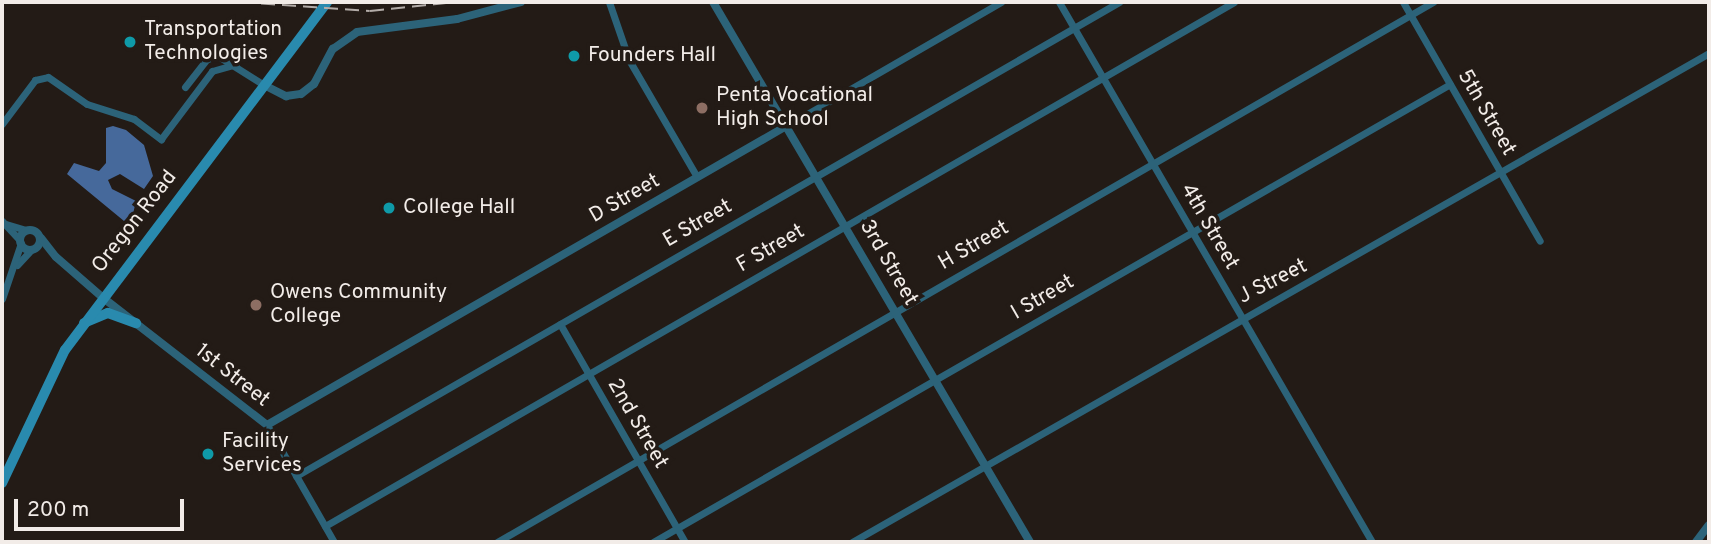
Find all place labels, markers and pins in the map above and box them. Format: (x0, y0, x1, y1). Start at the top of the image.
place label: Transportation Technologies (144, 17, 282, 67)
marker: Transportation Technologies (122, 34, 138, 50)
place label: Founders Hall (588, 43, 716, 69)
marker: Founders Hall (566, 48, 582, 64)
place label: Penta Vocational High School (716, 83, 874, 133)
marker: Penta Vocational High School (694, 100, 710, 116)
place label: College Hall (403, 195, 515, 221)
marker: College Hall (381, 200, 397, 216)
place label: Owens Community College (270, 280, 447, 330)
marker: Owens Community College (248, 297, 264, 313)
place label: Facility Services (222, 429, 302, 479)
marker: Facility Services (200, 446, 216, 462)

